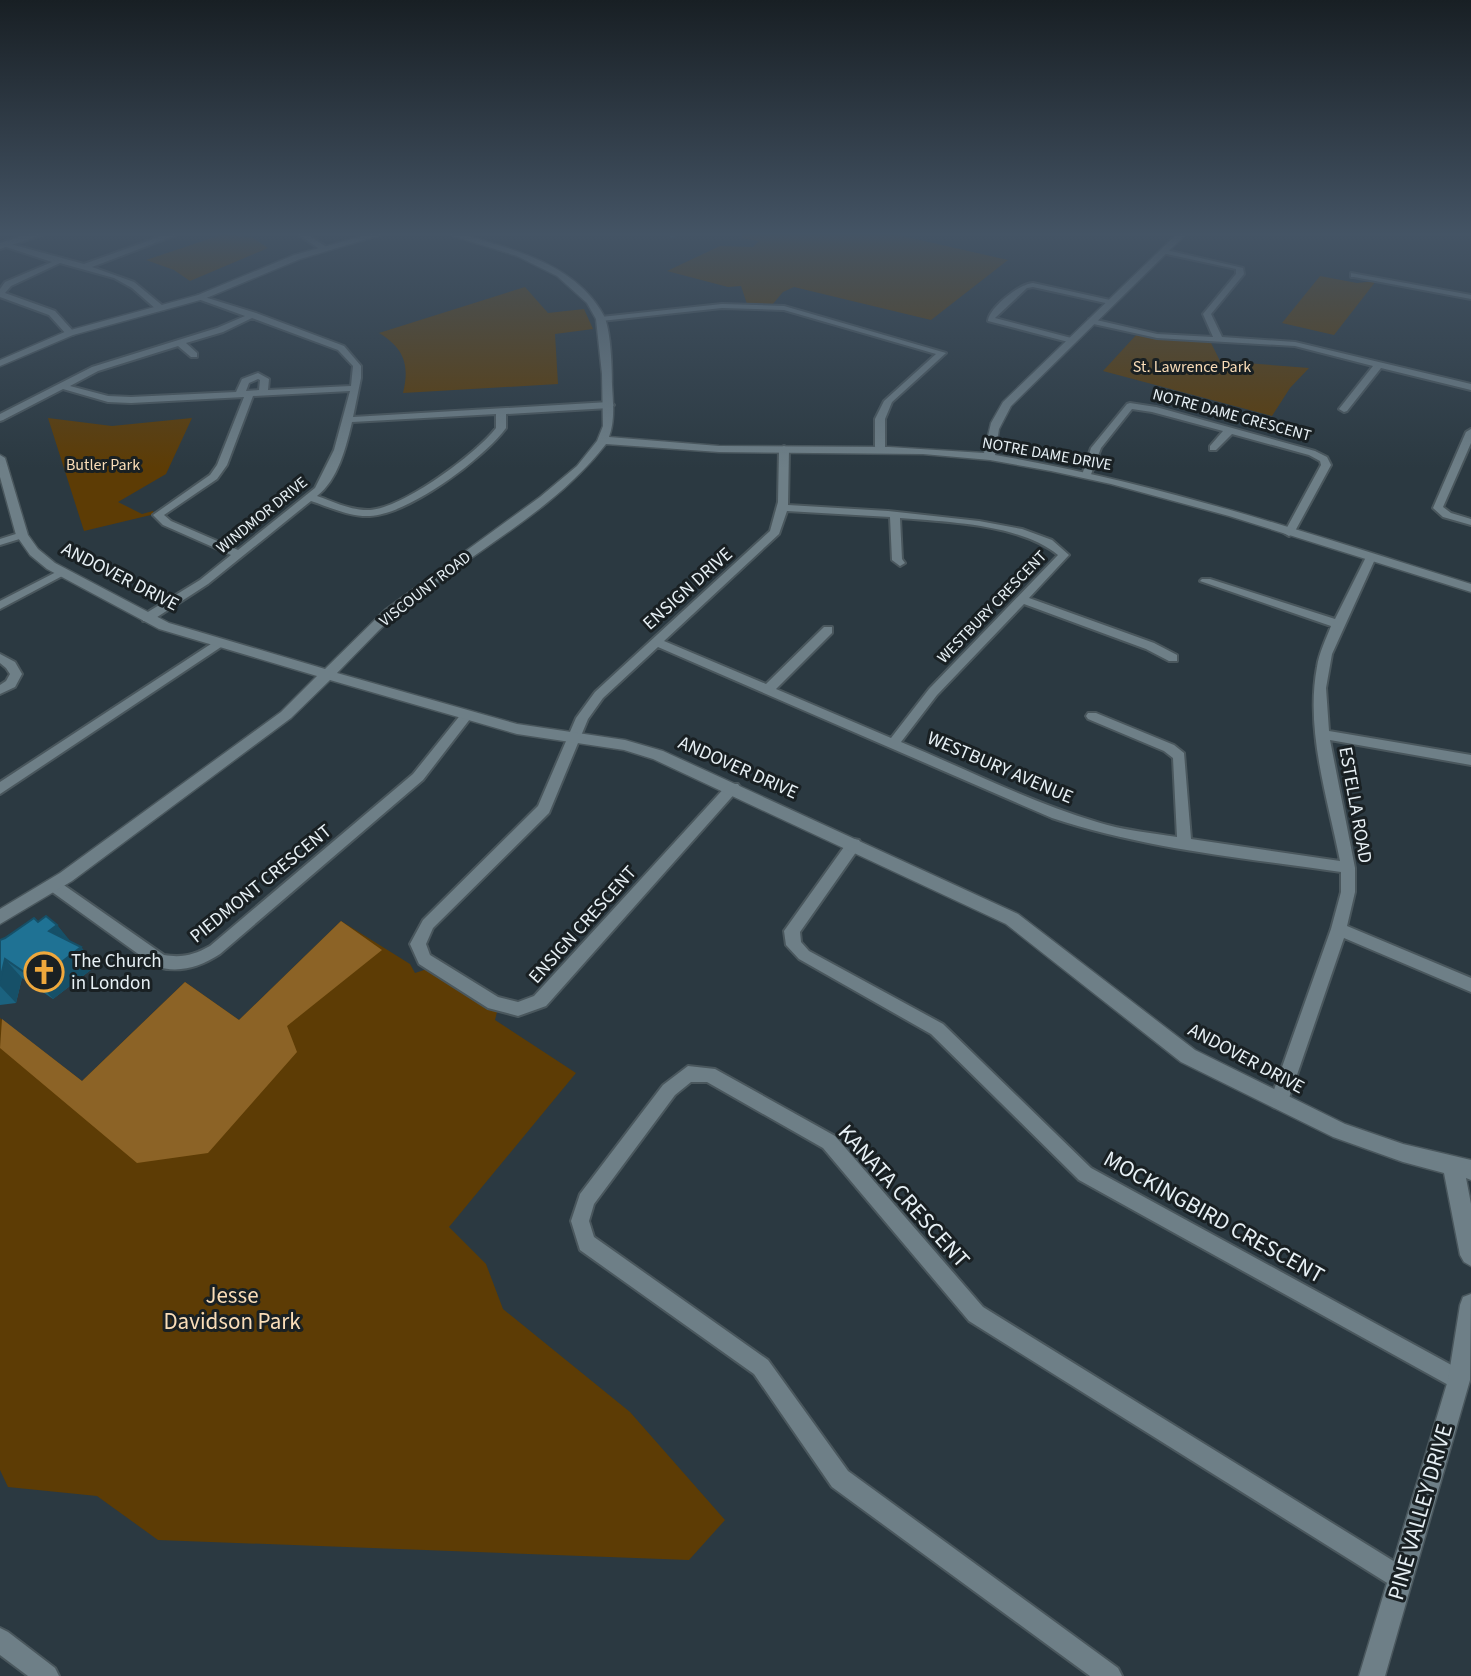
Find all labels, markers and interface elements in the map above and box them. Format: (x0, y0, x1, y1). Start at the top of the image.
park label: St. Lawrence Park (1133, 356, 1251, 378)
street label: NOTRE DAME CRESCENT (1150, 383, 1314, 447)
street label: NOTRE DAME DRIVE (980, 432, 1114, 476)
park label: Butler Park (66, 454, 140, 476)
street label: WINDMOR DRIVE (212, 471, 312, 559)
street label: ANDOVER DRIVE (57, 536, 183, 618)
street label: ENSIGN DRIVE (637, 541, 739, 637)
street label: WESTBURY CRESCENT (932, 545, 1052, 668)
street label: VISCOUNT ROAD (375, 546, 476, 632)
street label: WESTBURY AVENUE (923, 725, 1077, 811)
street label: ANDOVER DRIVE (674, 730, 802, 806)
street label: ESTELLA ROAD (1331, 745, 1379, 865)
street label: PIEDMONT CRESCENT (184, 818, 338, 950)
street label: ENSIGN CRESCENT (523, 860, 643, 990)
place label: The Church in London (71, 948, 162, 997)
church icon: The Church in London (23, 951, 65, 993)
street label: ANDOVER DRIVE (1183, 1017, 1309, 1101)
street label: KANATA CRESCENT (830, 1117, 978, 1275)
street label: MOCKINGBIRD CRESCENT (1098, 1142, 1330, 1292)
park label: Jesse Davidson Park (163, 1279, 301, 1338)
street label: PINE VALLEY DRIVE (1379, 1420, 1461, 1604)

